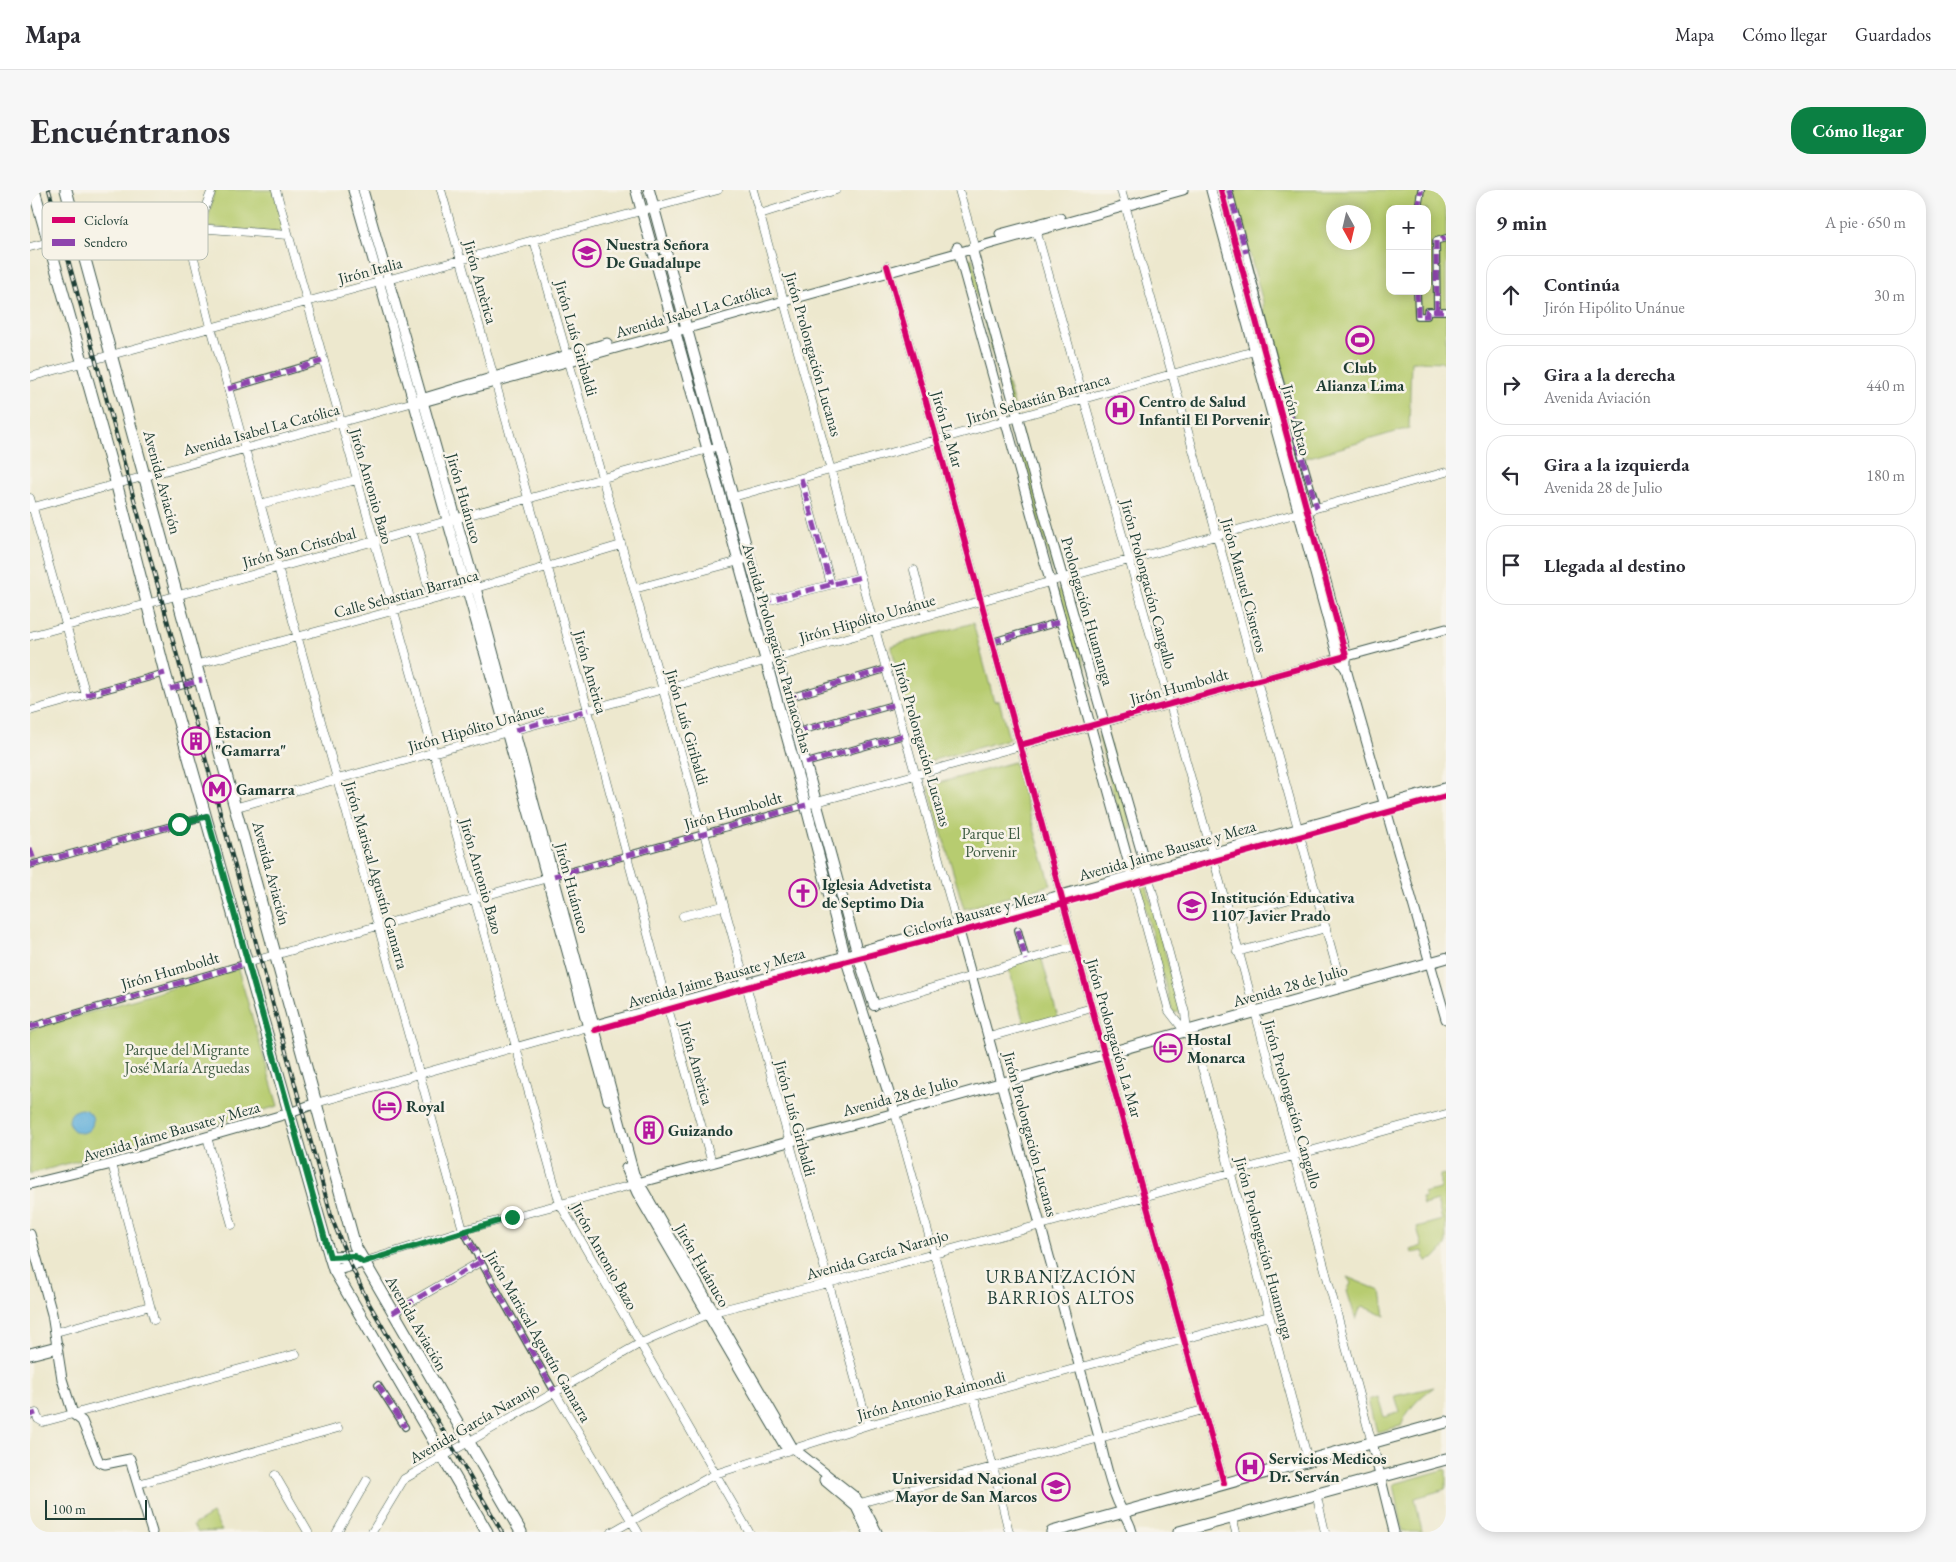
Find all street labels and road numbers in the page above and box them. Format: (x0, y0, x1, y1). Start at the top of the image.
street label: Jirón Amèrica (458, 236, 503, 327)
street label: Jirón Italia (334, 252, 405, 290)
street label: Jirón Prolongación Lucanas (779, 268, 847, 439)
street label: Jirón Luís Giribaldi (549, 276, 603, 398)
street label: Avenida Isabel La Católica (612, 278, 774, 343)
street label: Jirón Sebastián Barranca (962, 368, 1113, 430)
street label: Jirón Abtao (1276, 380, 1316, 458)
street label: Jirón La Mar (926, 386, 969, 471)
street label: Avenida Isabel La Católica (180, 398, 342, 461)
street label: Jirón Antonio Bazo (344, 424, 398, 547)
street label: Avenida Aviación (138, 427, 187, 537)
street label: Jirón Huánuco (441, 449, 487, 546)
street label: Jirón Prolongación Cangallo (1115, 495, 1181, 671)
street label: Jirón Manuel Cisneros (1216, 514, 1273, 655)
street label: Jirón San Cristóbal (238, 522, 358, 573)
street label: Prolongación Huamanga (1056, 534, 1119, 689)
street label: Avenida Prolongación Parinacochas (737, 540, 818, 755)
street label: Calle Sebastian Barranca (331, 564, 481, 623)
street label: Jirón Hipólito Unánue (795, 589, 938, 649)
street label: Jirón Amèrica (568, 626, 613, 717)
street label: Jirón Prolongación Lucanas (888, 658, 956, 829)
street label: Jirón Humboldt (1126, 663, 1231, 710)
street label: Jirón Luís Giribaldi (660, 665, 714, 787)
street label: Jirón Hipólito Unánue (404, 698, 547, 758)
street label: Jirón Mariscal Agustín Gamarra (339, 777, 414, 972)
street label: Jirón Humboldt (680, 786, 785, 835)
street label: Jirón Antonio Bazo (454, 814, 508, 937)
street label: Avenida Jaime Bausate y Meza (1075, 815, 1259, 886)
street label: Avenida Aviación (247, 818, 296, 928)
street label: Jirón Huánuco (550, 839, 595, 936)
street label: Ciclovía Bausate y Meza (900, 884, 1048, 943)
street label: Avenida Jaime Bausate y Meza (624, 942, 808, 1013)
street label: Jirón Humboldt (117, 946, 222, 995)
street label: Jirón Prolongación La Mar (1081, 954, 1147, 1121)
street label: Avenida 28 de Julio (1229, 959, 1350, 1012)
street label: Jirón Prolongación Cangallo (1258, 1015, 1327, 1191)
street label: Jirón Amèrica (674, 1017, 719, 1108)
street label: Jirón Prolongación Lucanas (998, 1047, 1063, 1219)
street label: Jirón Luís Giribaldi (769, 1056, 821, 1179)
street label: Avenida 28 de Julio (839, 1070, 960, 1121)
street label: Avenida Jaime Bausate y Meza (79, 1096, 263, 1167)
street label: Jirón Prolongación Huamanga (1230, 1153, 1299, 1342)
street label: Jirón Antonio Bazo (565, 1197, 643, 1314)
street label: Jirón Huánuco (669, 1218, 735, 1311)
street label: Avenida García Naranjo (803, 1224, 951, 1285)
street label: Jirón Mariscal Agustín Gamarra (480, 1245, 597, 1426)
street label: Avenida Aviación (380, 1271, 453, 1375)
street label: Jirón Antonio Raimondi (853, 1366, 1008, 1426)
street label: Avenida García Naranjo (404, 1377, 543, 1469)

